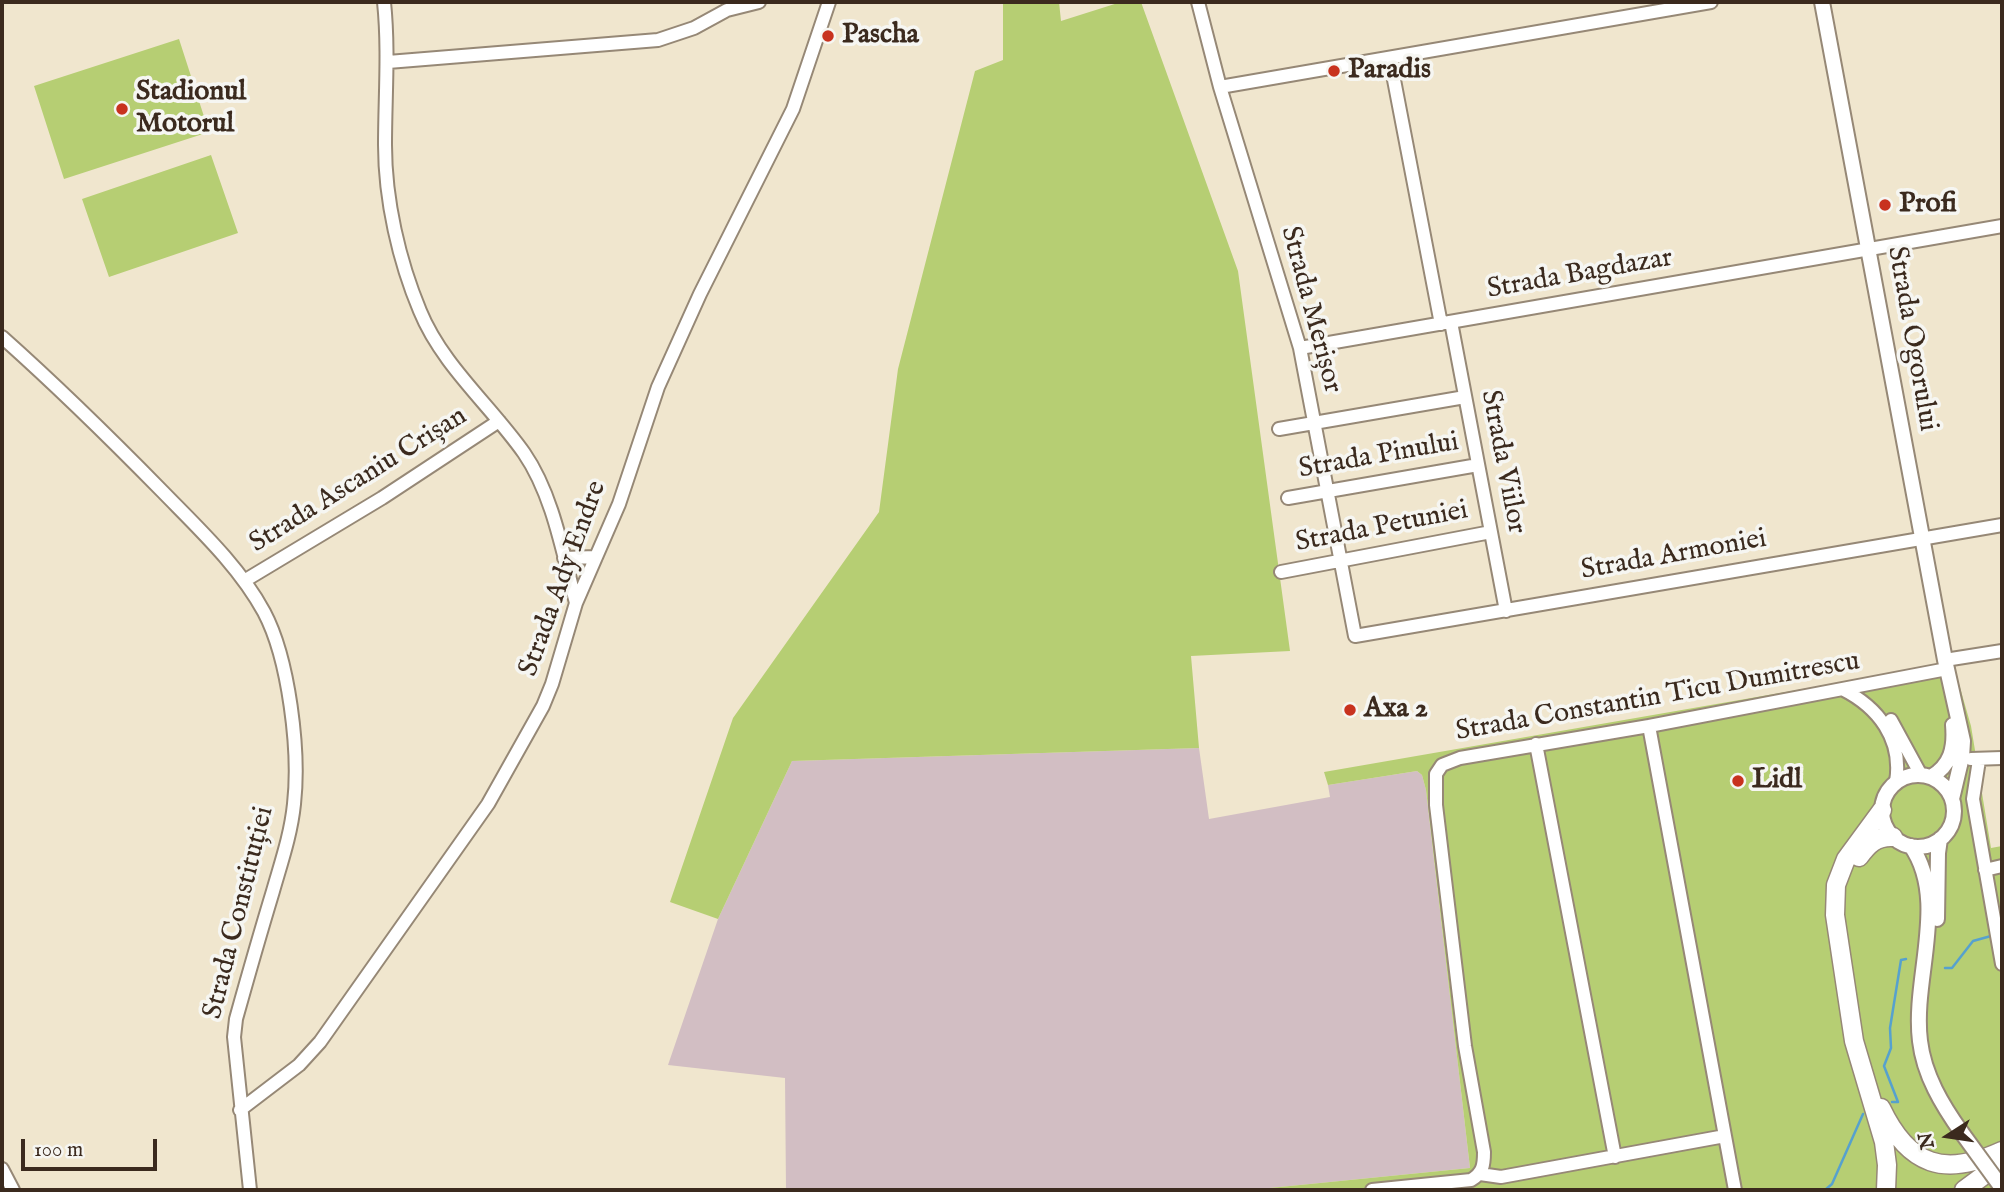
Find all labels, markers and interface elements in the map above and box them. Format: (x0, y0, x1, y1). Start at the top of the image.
place label: Pascha (842, 19, 919, 53)
marker: Pascha (820, 28, 836, 44)
place label: Paradis (1348, 54, 1431, 88)
marker: Paradis (1326, 63, 1342, 79)
place label: Stadionul Motorul (136, 76, 246, 142)
marker: Stadionul Motorul (114, 101, 130, 117)
place label: Profi (1899, 188, 1957, 222)
marker: Profi (1877, 197, 1893, 213)
street label: Strada Merișor (1272, 223, 1348, 397)
street label: Strada Bagdazar (1485, 242, 1675, 308)
street label: Strada Ogorului (1878, 244, 1944, 434)
street label: Strada Viilor (1472, 387, 1532, 537)
street label: Strada Ascaniu Crișan (244, 401, 474, 561)
street label: Strada Pinului (1296, 426, 1462, 488)
street label: Strada Ady Endre (513, 477, 615, 681)
street label: Strada Petuniei (1293, 495, 1471, 561)
street label: Strada Armoniei (1579, 523, 1769, 589)
street label: Strada Constantin Ticu Dumitrescu (1453, 646, 1863, 750)
place label: Axa 2 (1364, 693, 1428, 727)
marker: Axa 2 (1342, 702, 1358, 718)
place label: Lidl (1752, 764, 1802, 798)
marker: Lidl (1730, 773, 1746, 789)
street label: Strada Constituției (197, 803, 283, 1023)
north arrow (1913, 1101, 1983, 1171)
scale bar (24, 1126, 161, 1170)
text: N (1914, 1130, 1941, 1151)
text: 100 m (34, 1137, 83, 1164)

